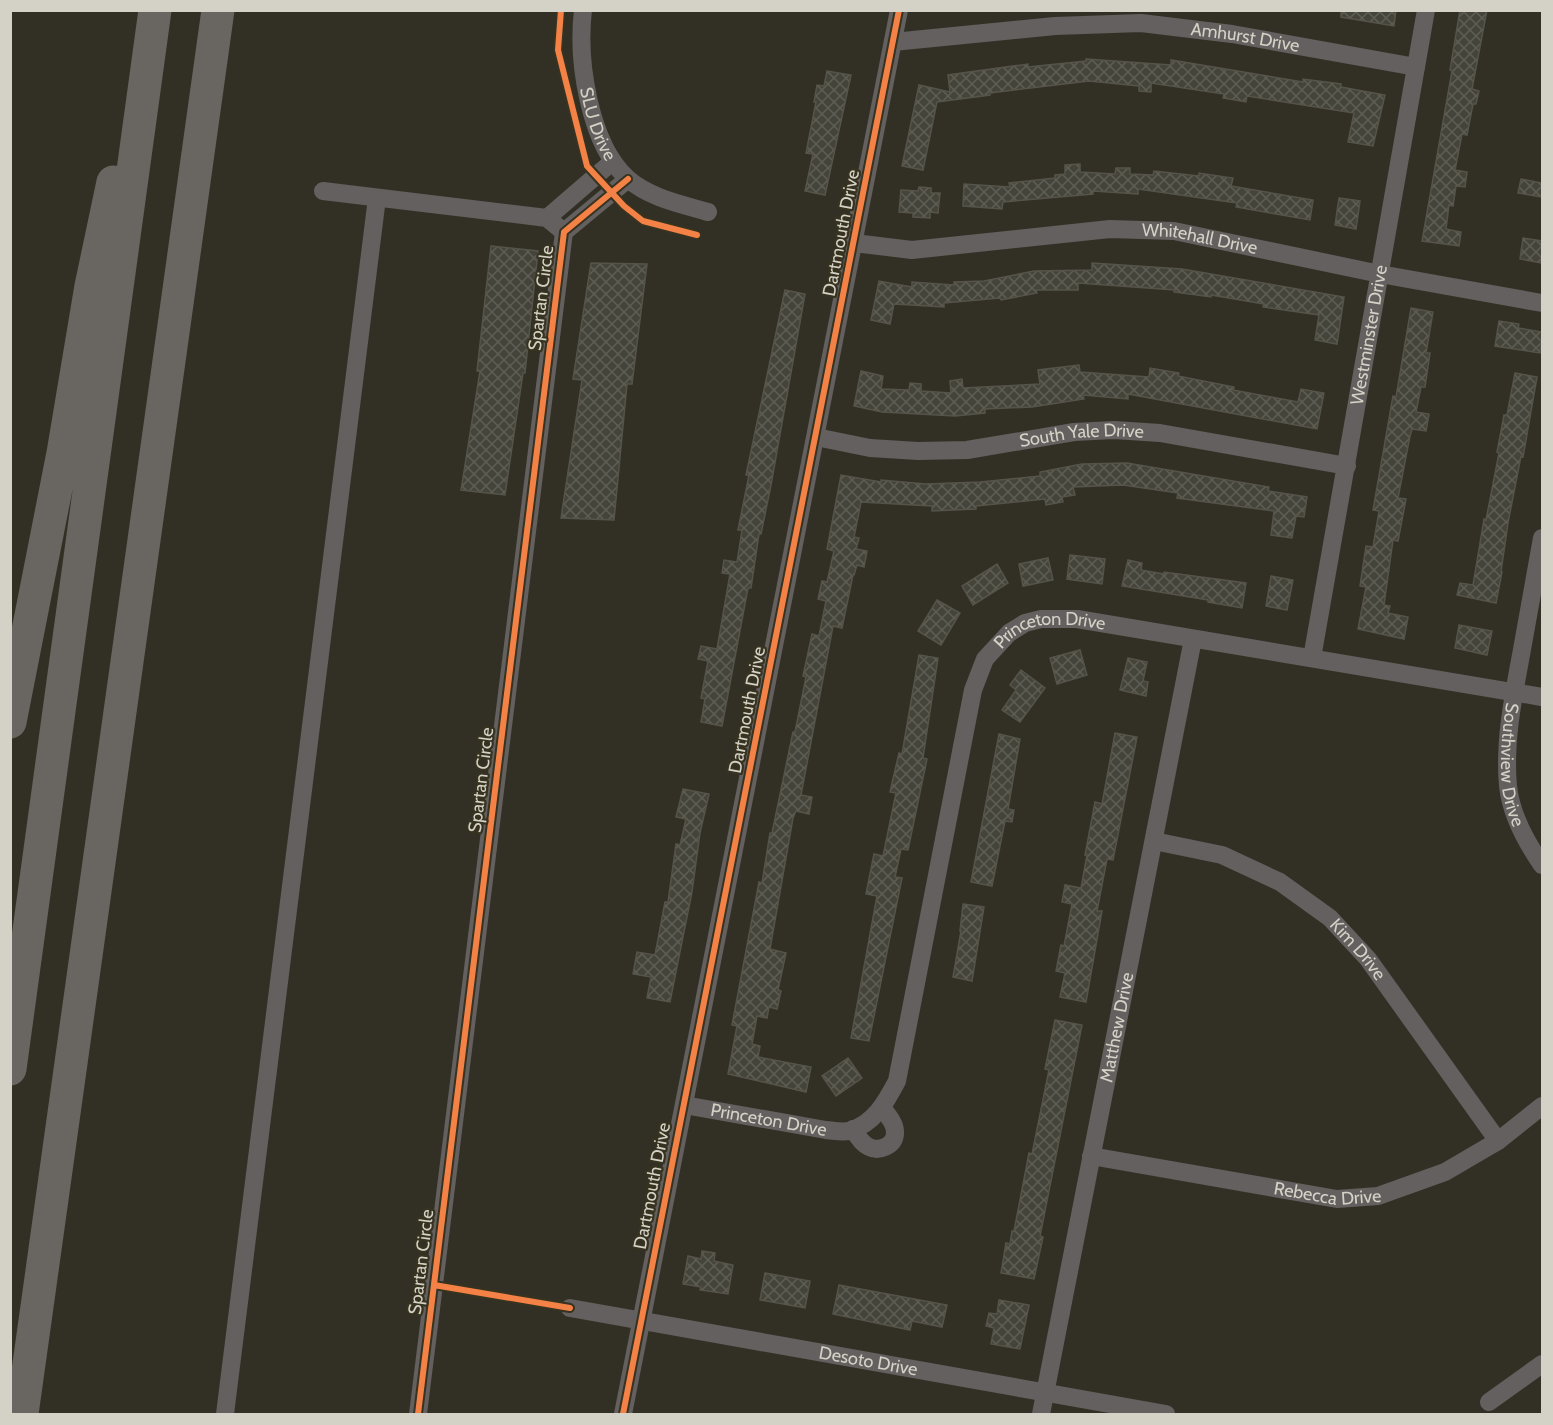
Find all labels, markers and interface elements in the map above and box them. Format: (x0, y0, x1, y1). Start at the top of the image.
street label: Amhurst Drive (1190, 18, 1301, 57)
street label: SLU Drive (575, 85, 621, 165)
street label: Dartmouth Drive (818, 168, 864, 298)
street label: Whitehall Drive (1141, 219, 1260, 259)
street label: Spartan Circle (524, 244, 558, 352)
street label: Westminster Drive (1346, 263, 1392, 407)
street label: South Yale Drive (1018, 419, 1145, 452)
street label: Princeton Drive (989, 608, 1107, 653)
street label: Dartmouth Drive (724, 645, 770, 775)
street label: Southview Drive (1496, 701, 1529, 830)
street label: Spartan Circle (464, 726, 498, 834)
street label: Kim Drive (1325, 914, 1391, 984)
street label: Matthew Drive (1095, 970, 1138, 1084)
street label: Princeton Drive (709, 1099, 828, 1141)
street label: Dartmouth Drive (629, 1121, 675, 1251)
street label: Rebecca Drive (1272, 1177, 1382, 1210)
street label: Spartan Circle (404, 1208, 438, 1316)
street label: Desoto Drive (817, 1341, 919, 1381)

